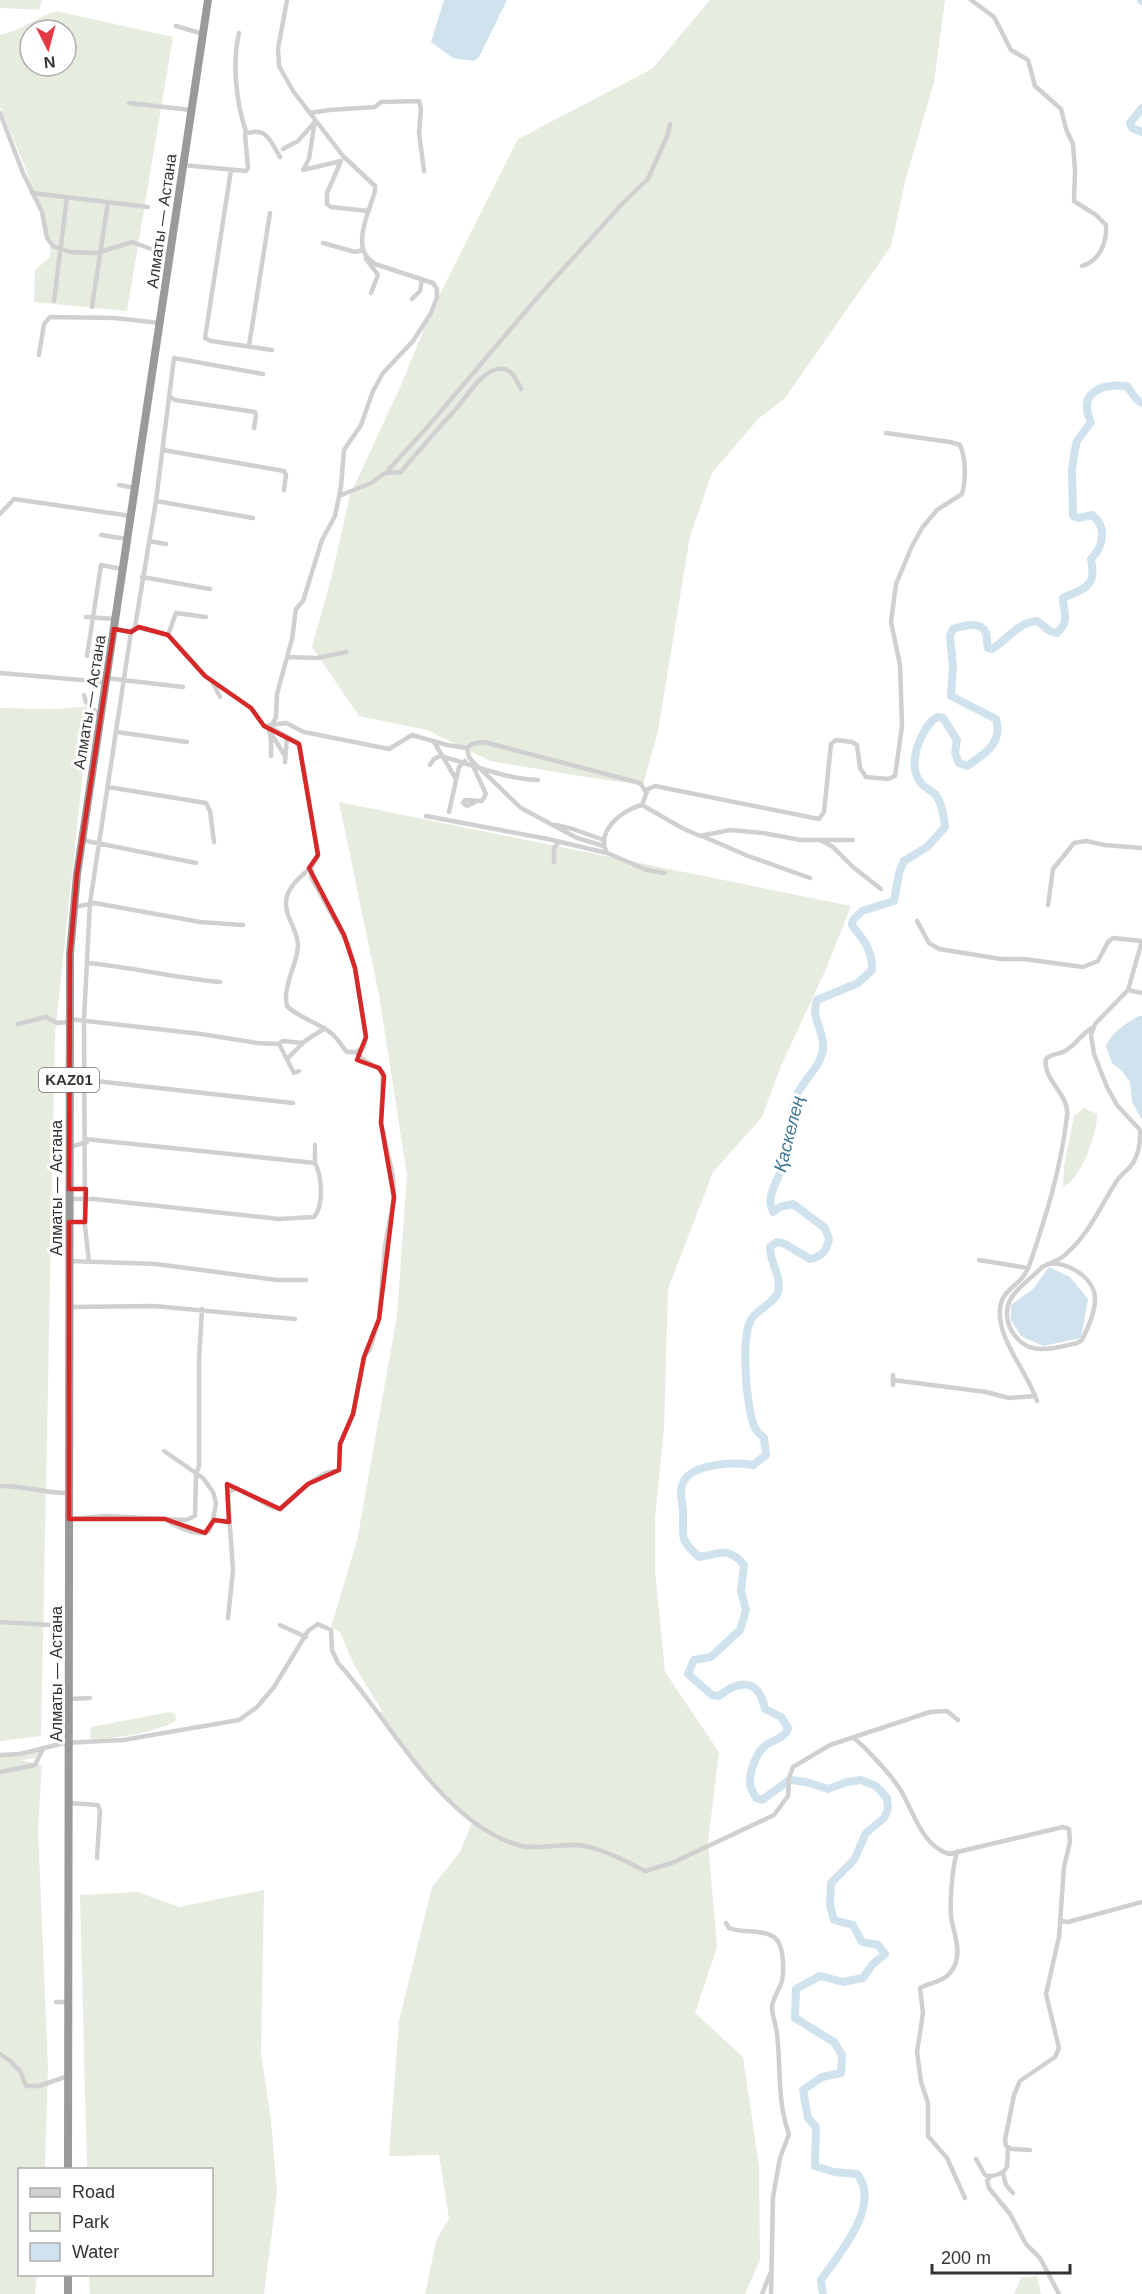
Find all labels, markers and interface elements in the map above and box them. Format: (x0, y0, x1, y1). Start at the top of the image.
north arrow (18, 18, 78, 78)
text: N (43, 53, 56, 71)
street label: Алматы — Астана (144, 153, 179, 289)
street label: Алматы — Астана (70, 634, 109, 770)
road number: KАZ01 (39, 1068, 99, 1092)
water label: Қаскелең (770, 1094, 808, 1174)
street label: Алматы — Астана (48, 1120, 65, 1256)
street label: Алматы — Астана (48, 1606, 65, 1742)
legend (18, 2168, 213, 2276)
text: Road (72, 2182, 115, 2202)
text: Park (72, 2212, 110, 2232)
scale bar (932, 2237, 1070, 2275)
text: Water (72, 2242, 119, 2262)
text: 200 m (941, 2248, 991, 2268)

